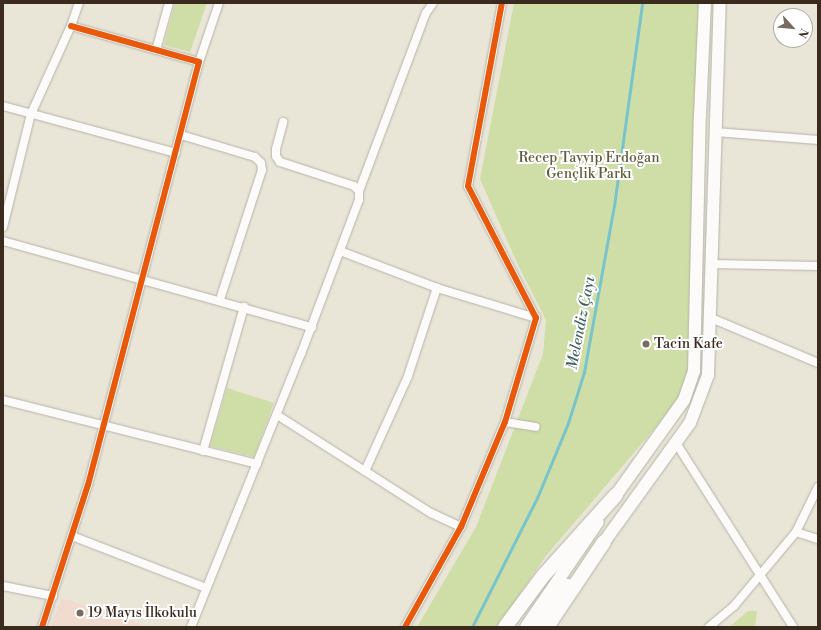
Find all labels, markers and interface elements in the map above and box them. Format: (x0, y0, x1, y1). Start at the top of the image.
north arrow (773, 8, 813, 48)
text: N (795, 26, 811, 40)
park label: Recep Tayyip Erdoğan Gençlik Parkı (518, 150, 660, 182)
water label: Melendiz Çayı (563, 275, 599, 371)
place label: Tacin Kafe (654, 336, 723, 352)
marker: Tacin Kafe (641, 339, 651, 349)
place label: 19 Mayıs İlkokulu (88, 605, 197, 621)
marker: 19 Mayıs İlkokulu (75, 608, 85, 618)

